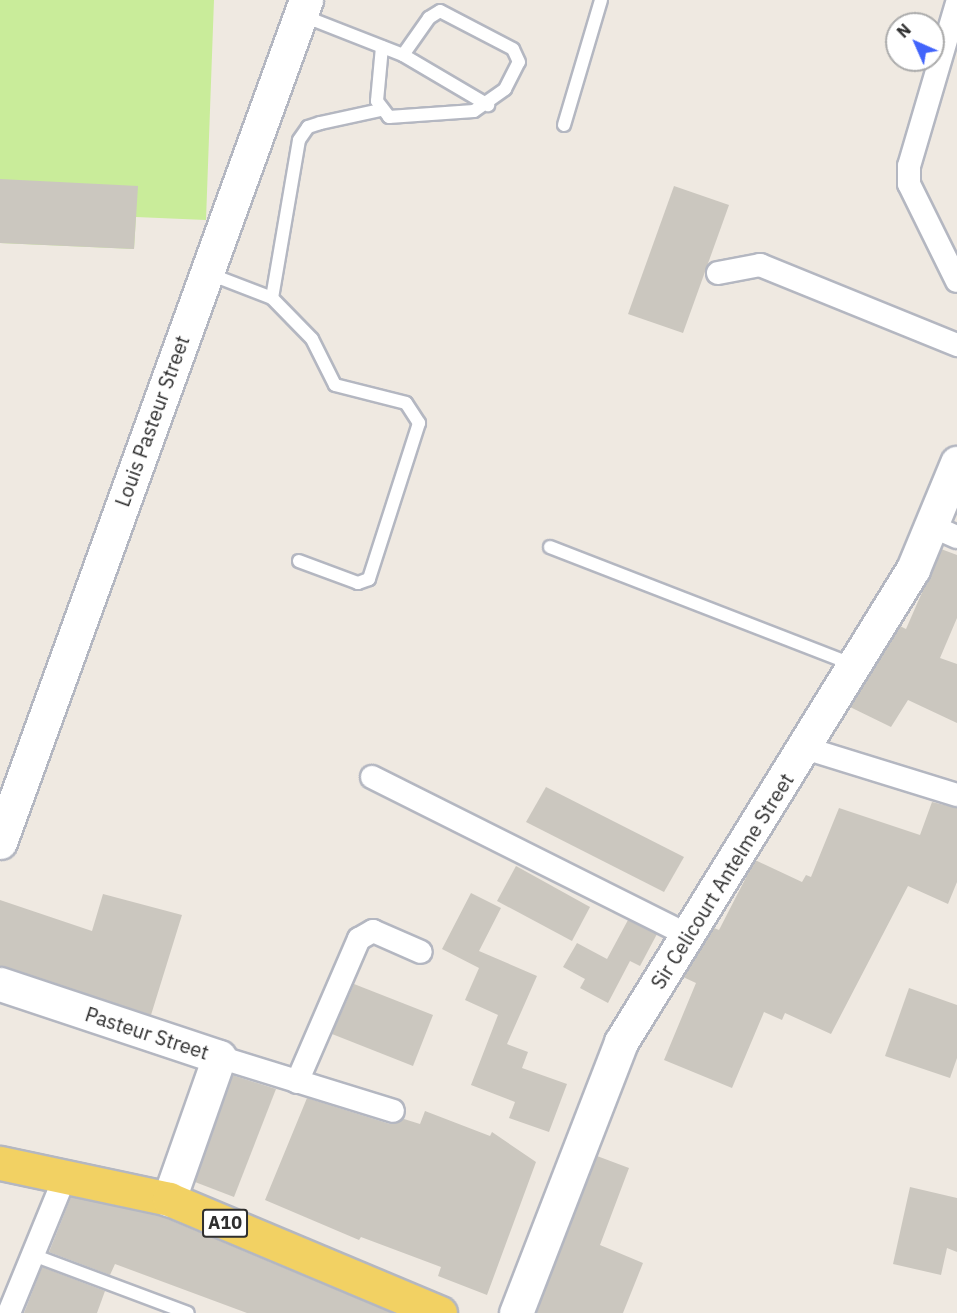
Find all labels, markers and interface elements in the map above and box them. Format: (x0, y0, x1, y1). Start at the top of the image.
north arrow (885, 12, 945, 72)
text: N (893, 20, 915, 42)
street label: Louis Pasteur Street (110, 332, 194, 510)
street label: Sir Celicourt Antelme Street (646, 769, 798, 993)
street label: Pasteur Street (82, 1002, 212, 1064)
road number: A10 (201, 1208, 249, 1238)

